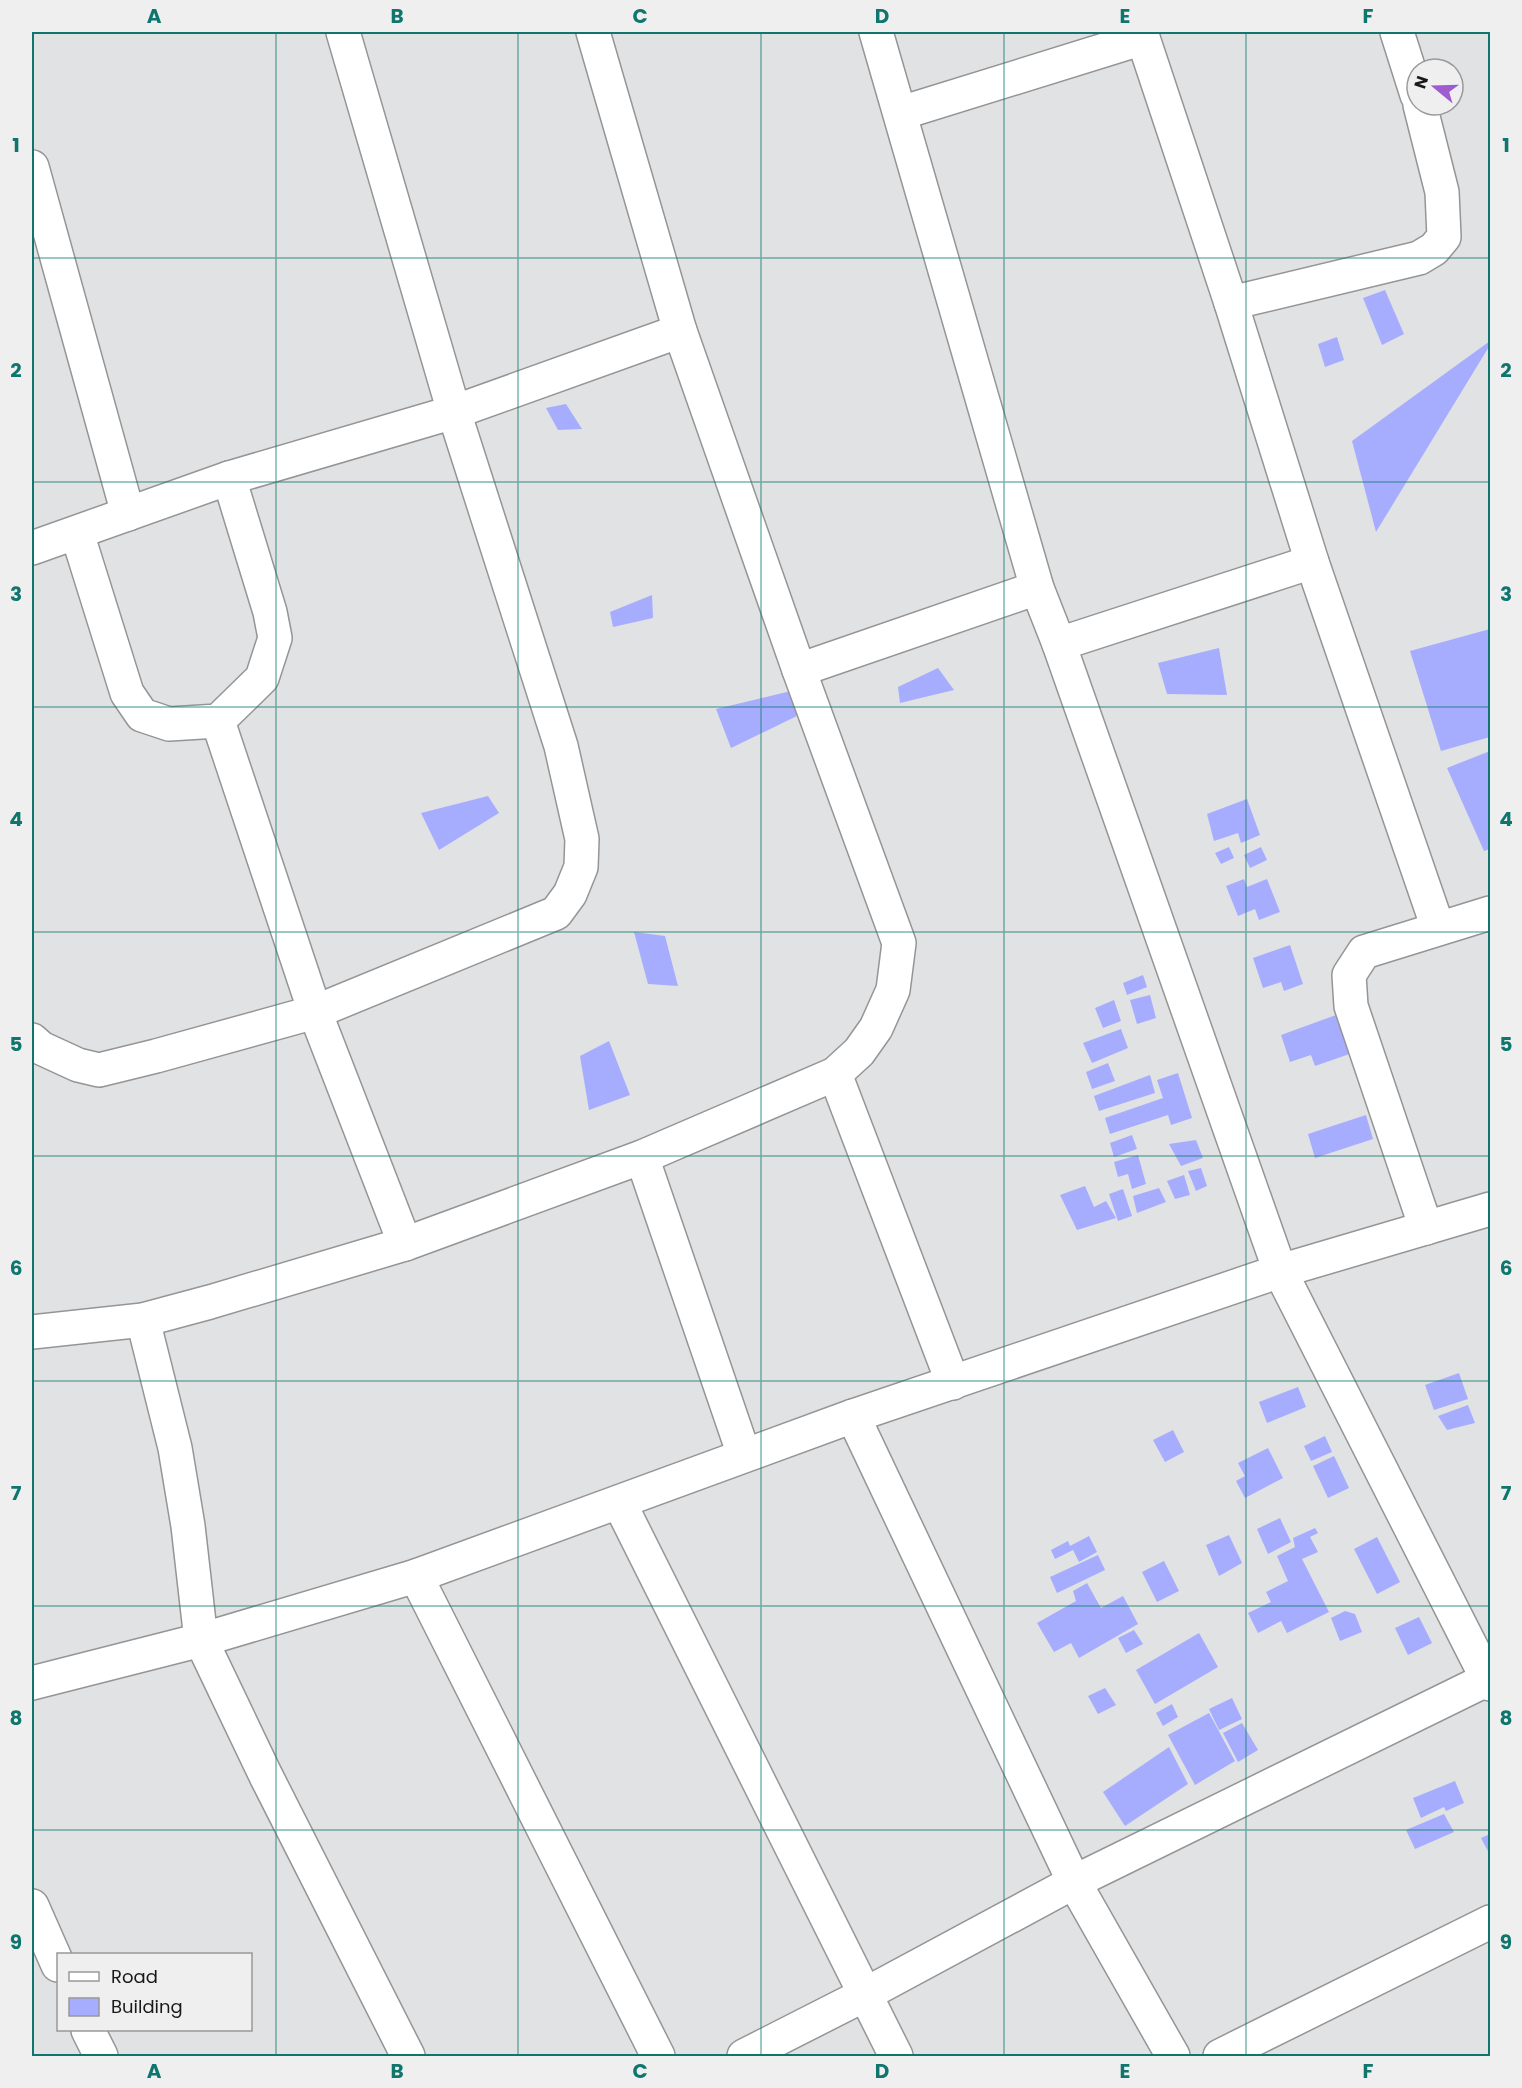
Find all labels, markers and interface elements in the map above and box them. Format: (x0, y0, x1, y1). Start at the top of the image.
text: A (147, 2, 162, 30)
text: B (390, 2, 404, 30)
text: C (632, 2, 648, 30)
text: D (875, 2, 889, 30)
text: E (1120, 2, 1130, 30)
text: F (1363, 2, 1374, 30)
north arrow (1405, 57, 1465, 117)
text: N (1408, 73, 1434, 92)
text: 1 (12, 131, 20, 159)
text: 1 (1502, 131, 1510, 159)
text: 2 (10, 356, 22, 384)
text: 2 (1500, 356, 1512, 384)
text: 3 (10, 580, 22, 608)
text: 3 (1500, 580, 1512, 608)
text: 4 (9, 805, 23, 833)
text: 4 (1499, 805, 1513, 833)
text: 5 (10, 1030, 23, 1058)
text: 5 (1500, 1030, 1513, 1058)
text: 6 (10, 1254, 22, 1282)
text: 6 (1500, 1254, 1512, 1282)
text: 7 (11, 1479, 22, 1507)
text: 7 (1501, 1479, 1512, 1507)
text: 8 (10, 1704, 22, 1732)
text: 8 (1500, 1704, 1512, 1732)
text: 9 (10, 1928, 22, 1956)
text: 9 (1500, 1928, 1512, 1956)
legend (57, 1953, 252, 2031)
text: Road (111, 1964, 158, 1989)
text: Building (111, 1994, 183, 2019)
text: A (147, 2057, 162, 2085)
text: B (390, 2057, 404, 2085)
text: C (632, 2057, 648, 2085)
text: D (875, 2057, 889, 2085)
text: E (1120, 2057, 1130, 2085)
text: F (1363, 2057, 1374, 2085)

